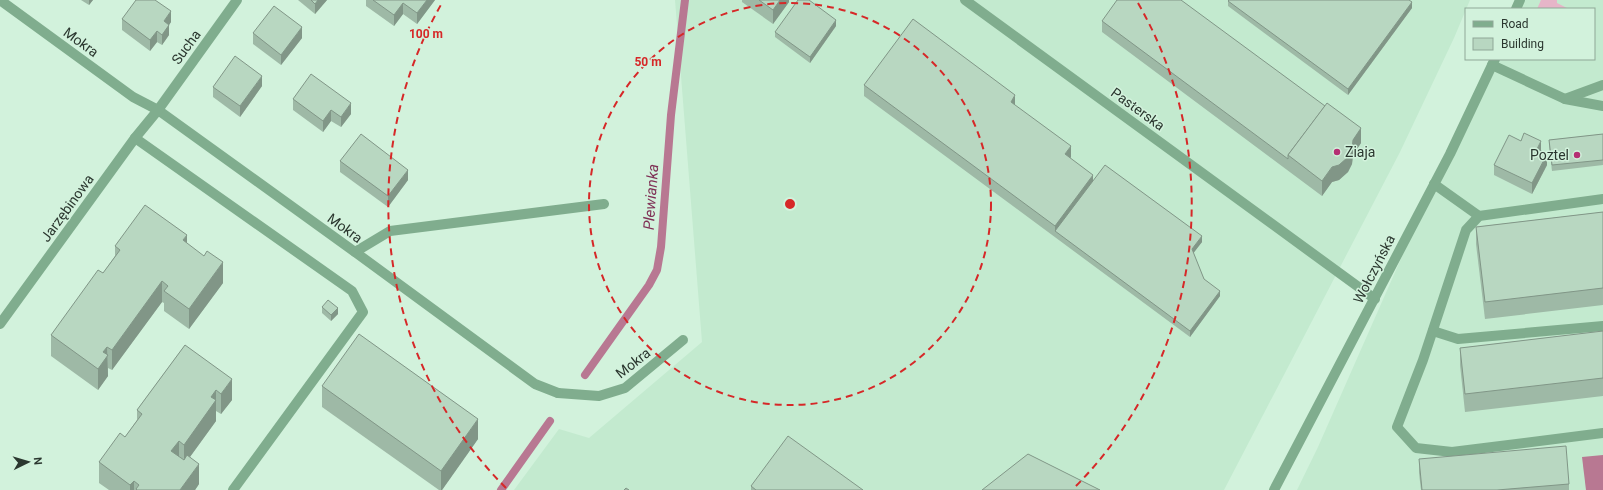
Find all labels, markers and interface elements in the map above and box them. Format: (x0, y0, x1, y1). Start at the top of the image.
legend (1465, 8, 1595, 60)
text: Road (1501, 17, 1529, 31)
street label: Mokra (60, 24, 102, 60)
street label: Sucha (168, 27, 204, 67)
text: 100 m (409, 27, 443, 41)
text: Building (1501, 37, 1544, 51)
text: 50 m (634, 55, 662, 69)
street label: Pasterska (1108, 84, 1168, 134)
place label: Ziaja (1345, 144, 1375, 160)
marker: Ziaja (1332, 147, 1342, 157)
place label: Poztel (1530, 147, 1569, 163)
marker: Poztel (1572, 150, 1582, 160)
water label: Plewianka (640, 163, 662, 231)
street label: Jarzębinowa (37, 171, 97, 245)
centre of rings (783, 197, 797, 211)
street label: Mokra (324, 210, 366, 246)
street label: Wołczyńska (1350, 232, 1398, 306)
street label: Mokra (613, 345, 653, 381)
north arrow (8, 442, 48, 482)
text: N (31, 457, 44, 466)

